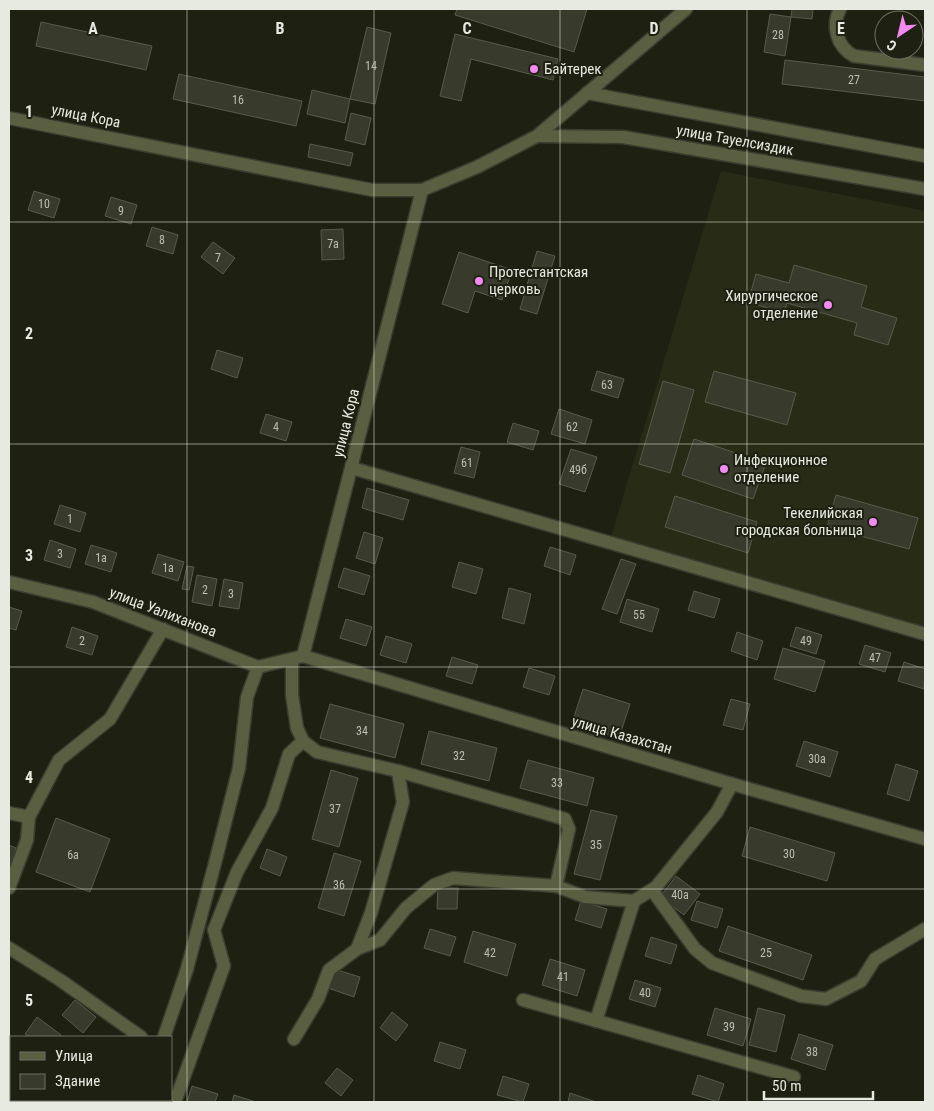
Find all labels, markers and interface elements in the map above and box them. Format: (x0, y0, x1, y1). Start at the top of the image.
north arrow (874, 10, 924, 60)
text: A (88, 19, 98, 38)
text: B (276, 19, 285, 38)
text: C (462, 19, 472, 38)
text: D (649, 19, 659, 38)
text: E (837, 19, 845, 38)
house number: 28 (772, 28, 784, 42)
text: С (884, 37, 899, 54)
house number: 14 (365, 59, 377, 73)
place label: Байтерек (544, 60, 602, 78)
marker: Байтерек (528, 63, 540, 75)
house number: 27 (848, 73, 860, 87)
house number: 16 (232, 93, 244, 107)
street label: улица Кора (50, 100, 122, 132)
text: 1 (25, 102, 33, 121)
street label: улица Тауелсиздик (675, 121, 795, 159)
house number: 10 (38, 197, 50, 211)
house number: 9 (118, 204, 124, 218)
house number: 8 (159, 233, 165, 247)
house number: 7а (327, 237, 339, 251)
house number: 7 (215, 251, 221, 265)
place label: Протестантская церковь (489, 263, 588, 298)
marker: Протестантская церковь (473, 275, 485, 287)
place label: Хирургическое отделение (725, 287, 818, 322)
marker: Хирургическое отделение (822, 299, 834, 311)
text: 2 (25, 324, 33, 343)
house number: 63 (601, 378, 613, 392)
street label: улица Кора (329, 387, 363, 459)
house number: 4 (273, 420, 279, 434)
house number: 62 (566, 420, 578, 434)
place label: Инфекционное отделение (734, 451, 827, 486)
house number: 61 (461, 456, 473, 470)
house number: 49б (569, 463, 587, 477)
marker: Инфекционное отделение (718, 463, 730, 475)
place label: Текелийская городская больница (736, 504, 863, 539)
house number: 1 (67, 512, 73, 526)
marker: Текелийская городская больница (867, 516, 879, 528)
text: 3 (25, 546, 33, 565)
house number: 3 (57, 547, 63, 561)
house number: 1а (95, 551, 107, 565)
house number: 1а (162, 561, 174, 575)
street label: улица Уалиханова (107, 583, 219, 641)
house number: 2 (202, 583, 208, 597)
house number: 3 (228, 587, 234, 601)
house number: 55 (633, 608, 645, 622)
house number: 2 (79, 634, 85, 648)
house number: 49 (800, 634, 812, 648)
house number: 47 (869, 651, 881, 665)
street label: улица Казахстан (570, 712, 674, 758)
house number: 34 (356, 724, 368, 738)
house number: 32 (453, 749, 465, 763)
house number: 30а (808, 752, 826, 766)
text: 4 (25, 768, 33, 787)
house number: 33 (551, 776, 563, 790)
house number: 37 (329, 802, 341, 816)
house number: 35 (590, 838, 602, 852)
house number: 30 (783, 847, 795, 861)
house number: 6а (67, 848, 79, 862)
house number: 36 (333, 878, 345, 892)
house number: 40а (671, 888, 689, 902)
house number: 42 (484, 946, 496, 960)
house number: 25 (760, 946, 772, 960)
house number: 41 (557, 970, 569, 984)
house number: 40 (639, 986, 651, 1000)
text: 5 (25, 991, 33, 1010)
house number: 39 (723, 1020, 735, 1034)
legend (10, 1036, 172, 1101)
house number: 38 (806, 1045, 818, 1059)
text: Улица (55, 1047, 93, 1065)
scale bar (764, 1068, 873, 1100)
text: Здание (55, 1072, 100, 1090)
text: 50 m (772, 1077, 802, 1095)

